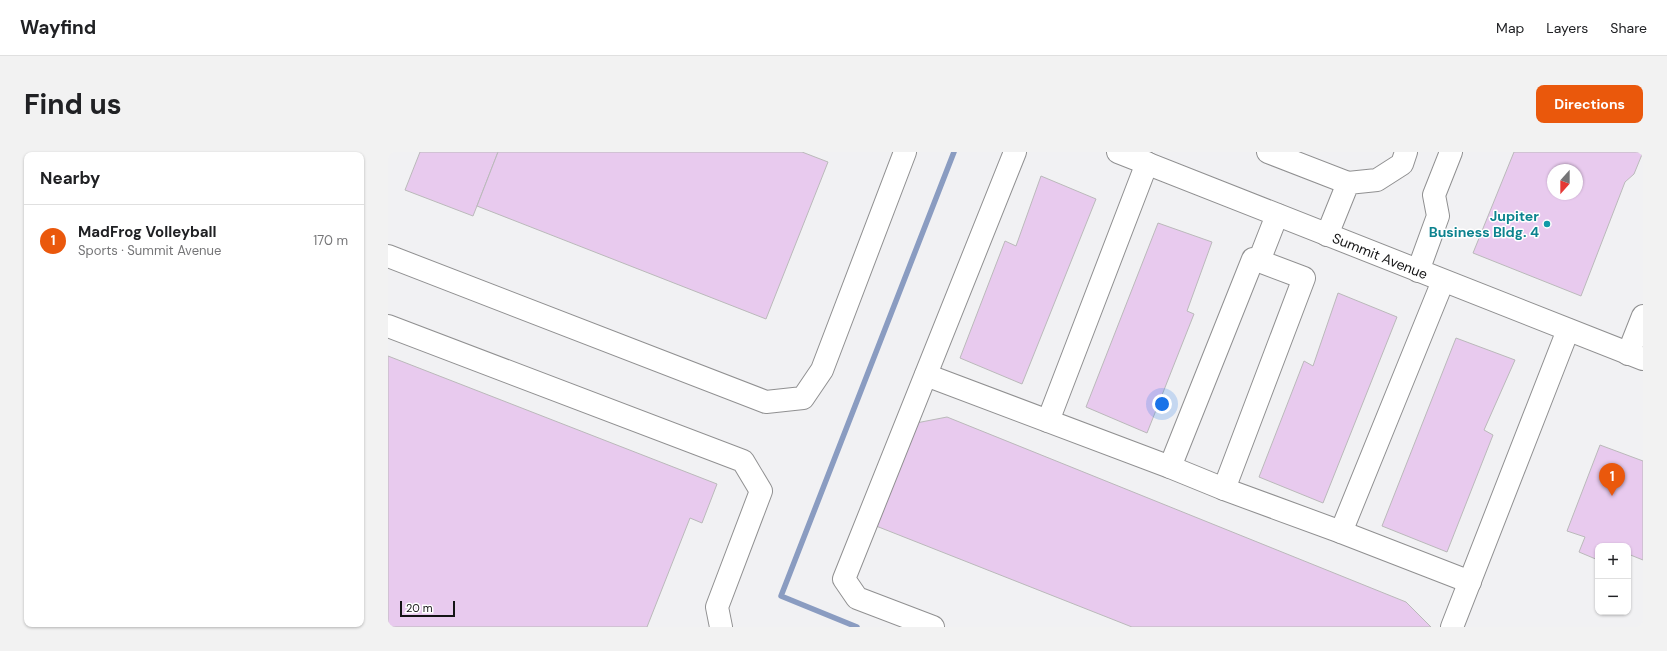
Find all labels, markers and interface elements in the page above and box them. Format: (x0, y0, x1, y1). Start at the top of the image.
text: Wayfind (20, 15, 96, 40)
text: Map (1496, 19, 1524, 37)
text: Layers (1546, 19, 1588, 37)
text: Share (1610, 19, 1647, 37)
button: Directions (1536, 85, 1643, 123)
text: Find us (24, 86, 122, 123)
north arrow (1547, 164, 1583, 200)
text: Nearby (40, 167, 100, 189)
place label: Jupiter Business Bldg. 4 (1429, 207, 1539, 241)
marker: Jupiter Business Bldg. 4 (1542, 219, 1552, 229)
text: MadFrog Volleyball (78, 222, 217, 242)
street label: Summit Avenue (1330, 229, 1430, 283)
text: 1 (51, 232, 55, 249)
text: 170 m (313, 232, 348, 249)
text: Sports · Summit Avenue (78, 242, 221, 259)
your location (1152, 394, 1172, 414)
pin: 1 (1599, 463, 1625, 496)
map controls (1595, 543, 1631, 615)
button: + (1595, 543, 1631, 579)
button: − (1595, 579, 1631, 615)
scale bar (400, 599, 455, 618)
text: 20 m (406, 601, 432, 615)

